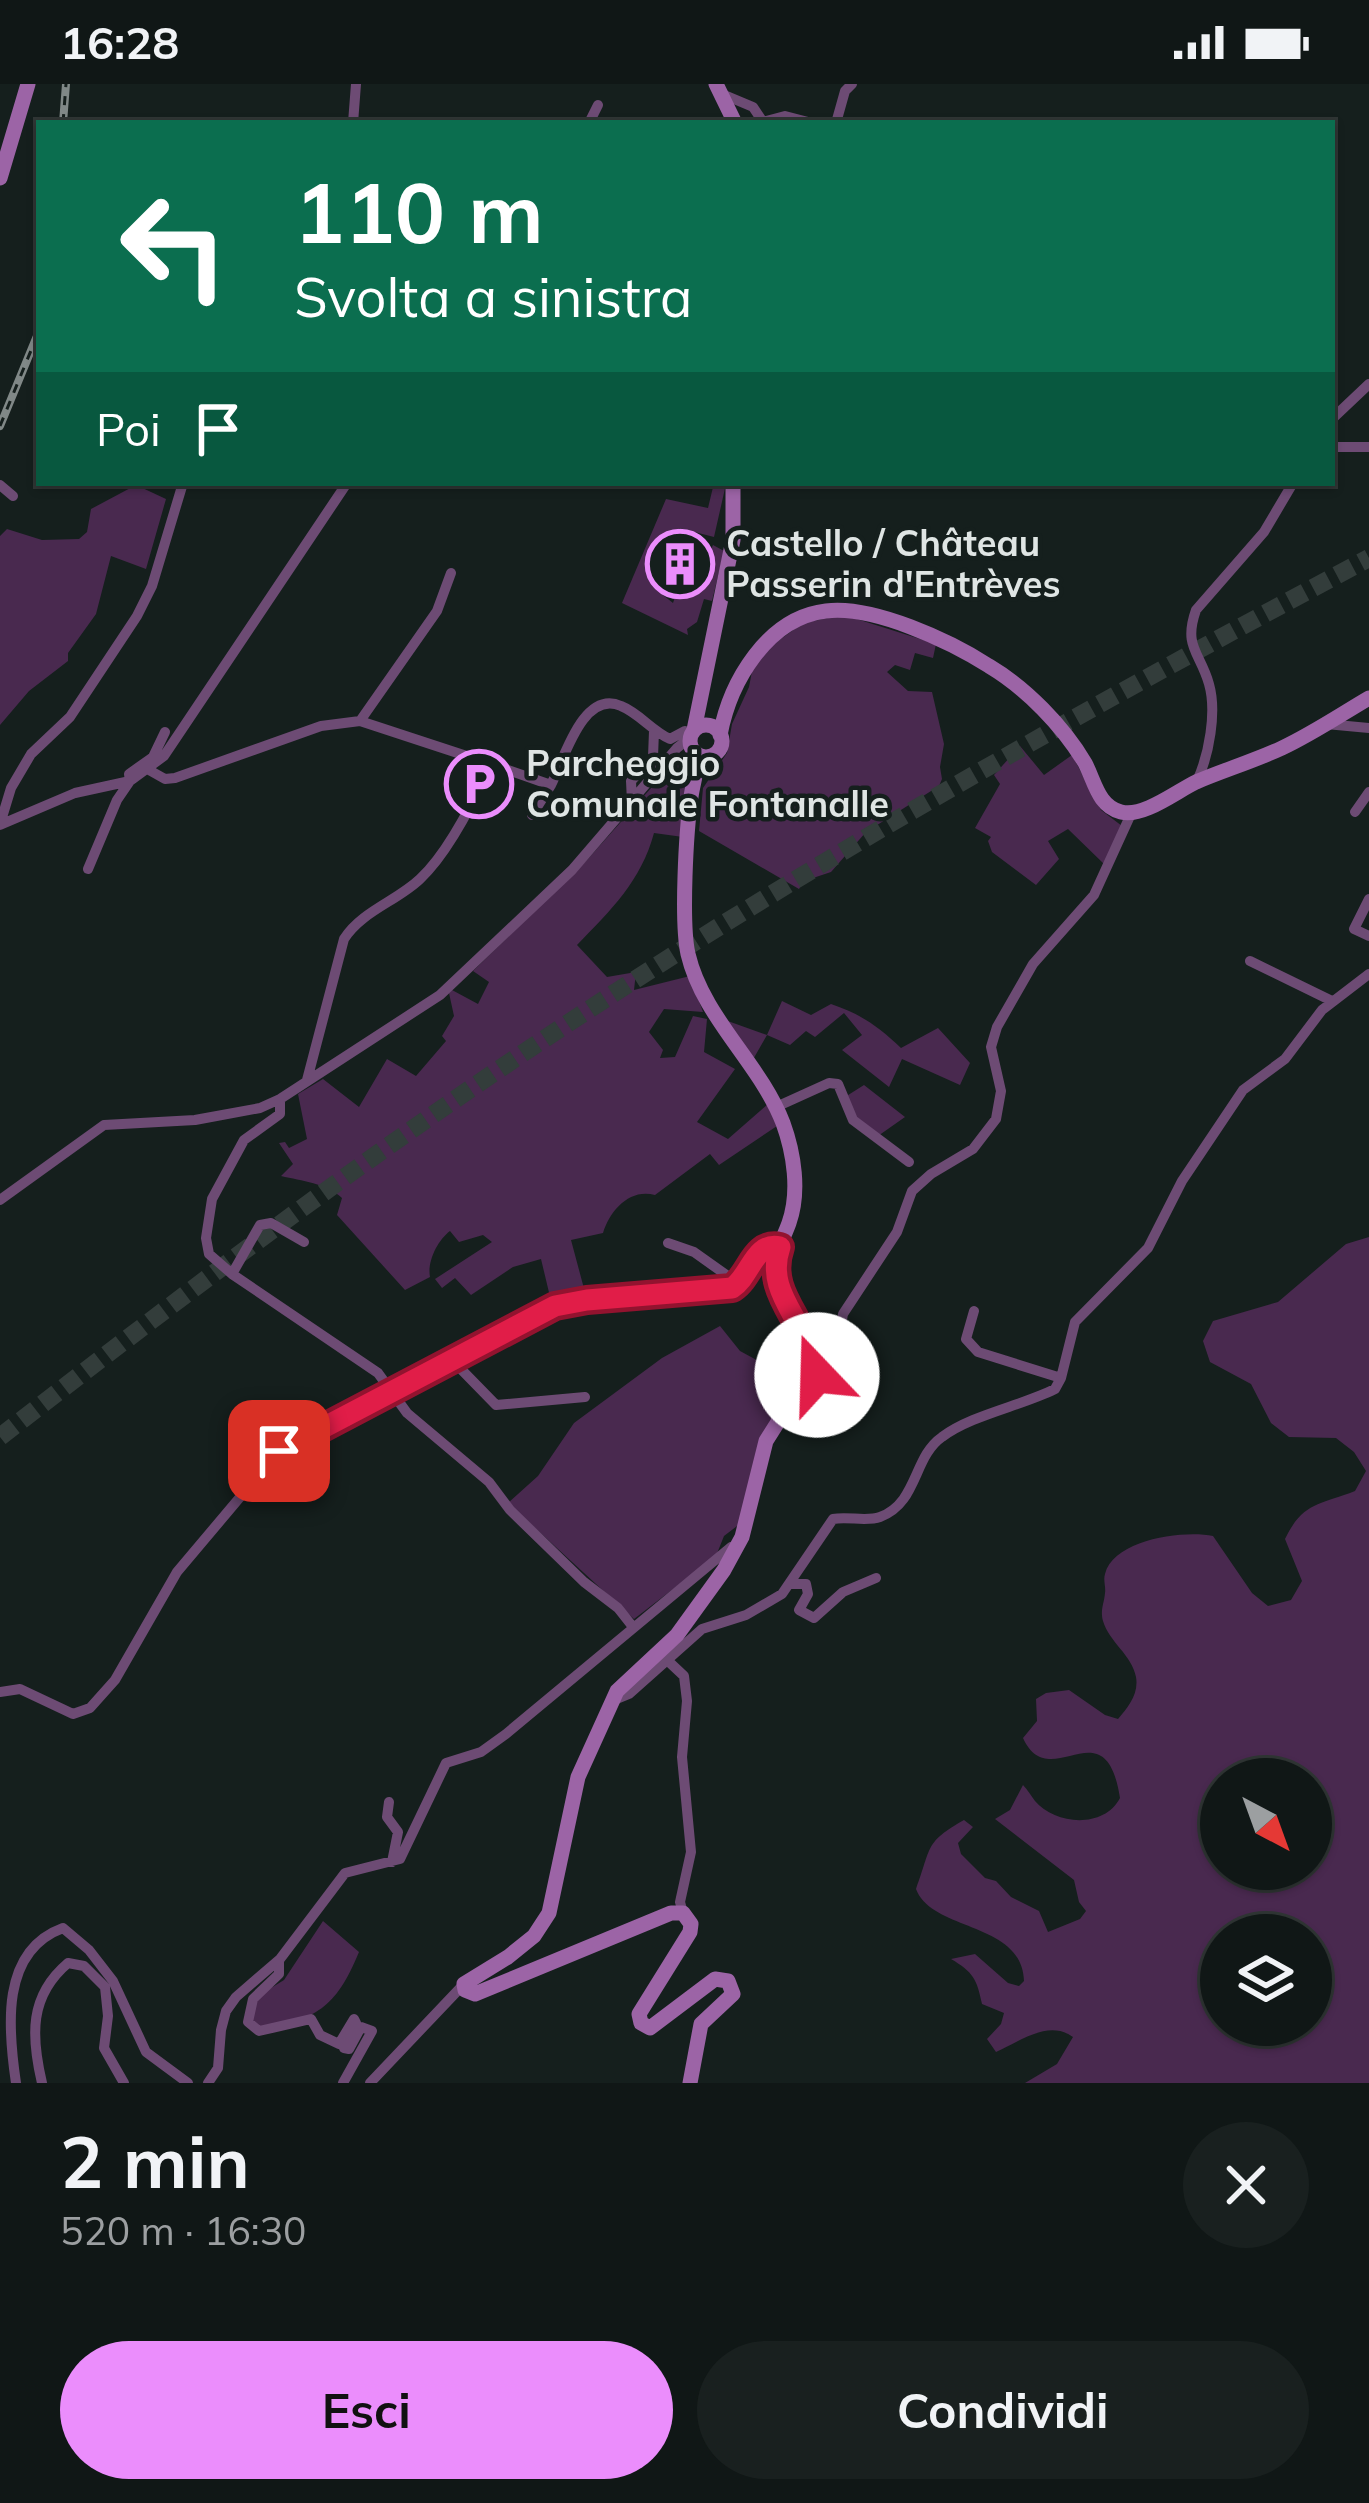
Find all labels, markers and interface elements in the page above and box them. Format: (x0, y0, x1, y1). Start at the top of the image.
text: 16:28 (60, 14, 179, 70)
text: 110 m (294, 159, 544, 264)
icon: left (96, 168, 252, 324)
text: Svolta a sinistra (294, 263, 692, 331)
icon: arrive (185, 396, 251, 462)
text: Poi (96, 401, 161, 457)
place label: Castello / Château Passerin d'Entrèves (726, 520, 1061, 606)
building icon: Castello / Château Passerin d'Entrèves (645, 529, 715, 599)
place label: Parcheggio Comunale Fontanalle (526, 740, 889, 826)
parking icon: Parcheggio Comunale Fontanalle (444, 749, 514, 819)
position arrow (754, 1312, 880, 1438)
pin (228, 1400, 330, 1502)
icon: arrive (246, 1418, 312, 1484)
north arrow (1200, 1758, 1332, 1890)
map controls (1200, 1758, 1332, 2046)
button: layers (1200, 1914, 1332, 2046)
text: 2 min (60, 2116, 250, 2206)
button: close (1183, 2122, 1309, 2248)
text: 520 m · 16:30 (60, 2206, 306, 2255)
button: Esci (60, 2341, 673, 2479)
button: Condividi (697, 2341, 1309, 2479)

